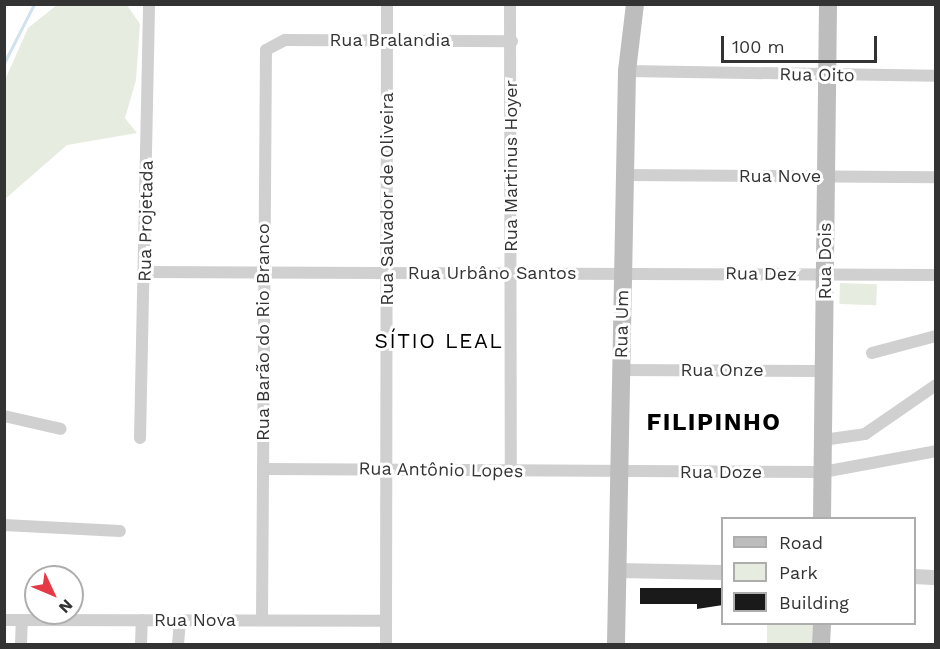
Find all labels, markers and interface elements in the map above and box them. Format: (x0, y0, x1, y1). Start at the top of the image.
scale bar (724, 24, 880, 62)
street label: Rua Bralandia (329, 29, 451, 51)
text: 100 m (732, 36, 785, 57)
street label: Rua Oito (779, 64, 855, 86)
street label: Rua Martinus Hoyer (500, 80, 522, 252)
street label: Rua Salvador de Oliveira (376, 92, 398, 306)
street label: Rua Projetada (134, 160, 158, 282)
street label: Rua Nove (739, 165, 821, 187)
street label: Rua Dois (814, 222, 836, 300)
street label: Rua Barão do Rio Branco (252, 223, 274, 441)
street label: Rua Urbâno Santos (407, 262, 577, 284)
street label: Rua Dez (725, 263, 797, 285)
street label: Rua Um (611, 289, 633, 359)
district label: SÍTIO LEAL (375, 328, 503, 354)
street label: Rua Onze (680, 359, 764, 381)
district label: FILIPINHO (647, 409, 781, 437)
street label: Rua Antônio Lopes (358, 458, 524, 482)
street label: Rua Doze (680, 461, 762, 483)
legend (721, 517, 916, 625)
text: Road (779, 532, 823, 553)
text: Park (779, 562, 818, 583)
north arrow (24, 565, 84, 625)
text: Building (779, 592, 849, 613)
text: N (55, 596, 77, 617)
street label: Rua Nova (154, 609, 236, 631)

